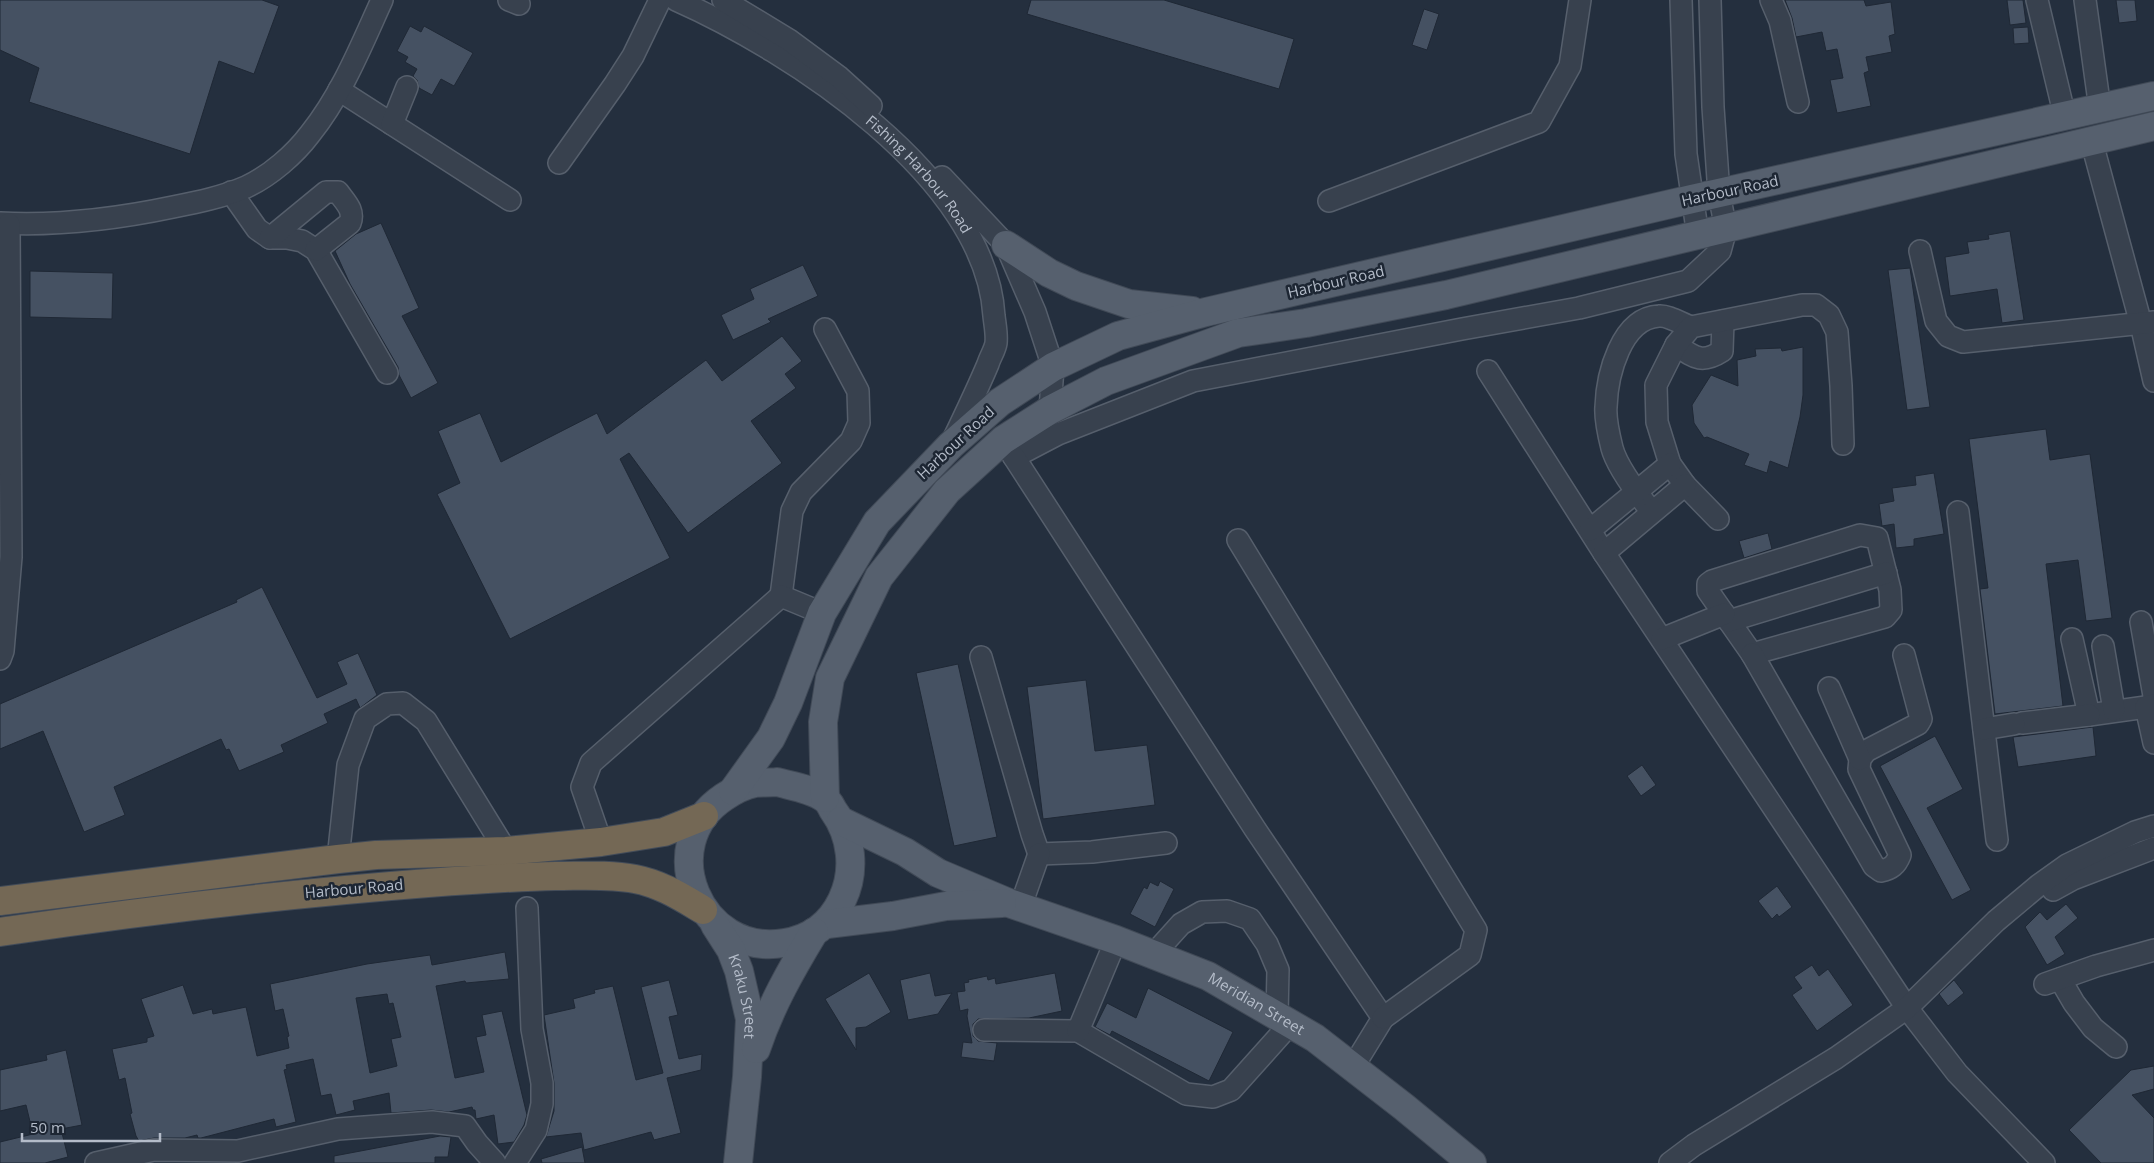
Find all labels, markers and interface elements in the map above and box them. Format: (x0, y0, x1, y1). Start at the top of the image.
street label: Fishing Harbour Road (862, 110, 977, 237)
street label: Harbour Road (1679, 170, 1780, 210)
street label: Harbour Road (1285, 260, 1386, 302)
street label: Harbour Road (912, 401, 998, 483)
street label: Harbour Road (304, 874, 404, 902)
street label: Kraku Street (724, 951, 761, 1039)
street label: Meridian Street (1205, 967, 1309, 1039)
scale bar (22, 1110, 160, 1142)
text: 50 m (30, 1117, 65, 1137)

